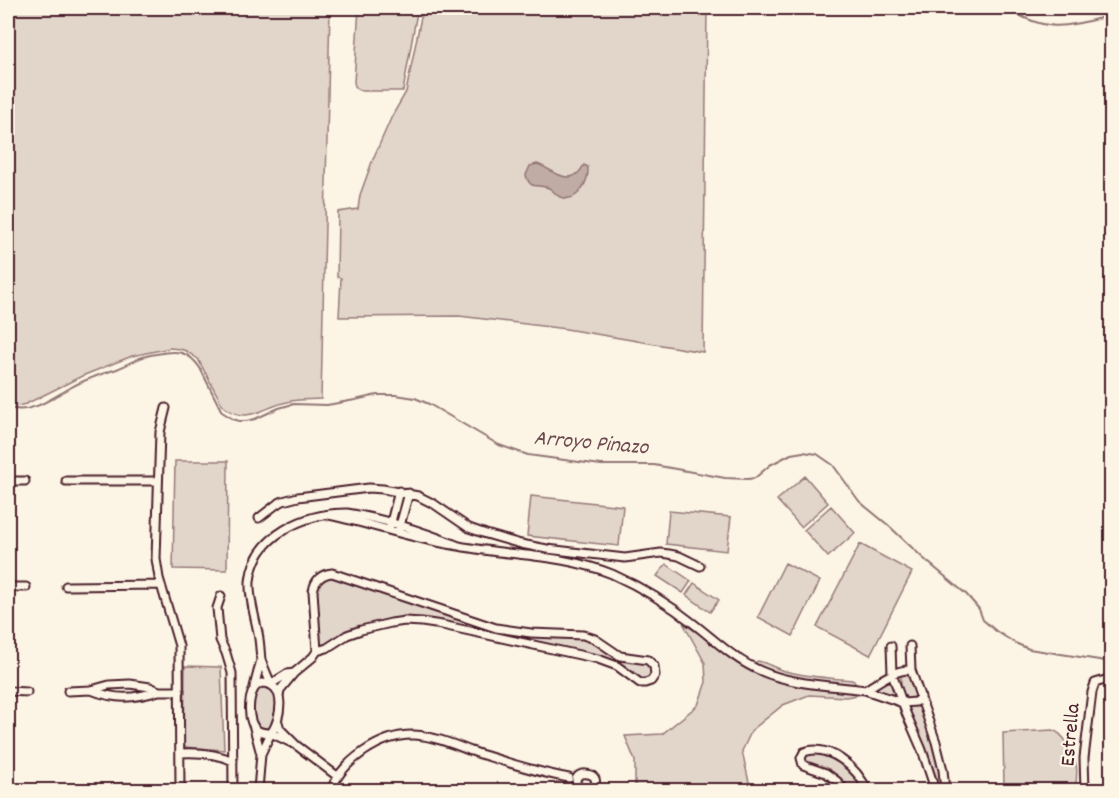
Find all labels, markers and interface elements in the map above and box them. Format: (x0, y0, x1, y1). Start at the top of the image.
water label: Arroyo Pinazo (533, 424, 651, 465)
street label: Estrella (1054, 701, 1090, 768)

